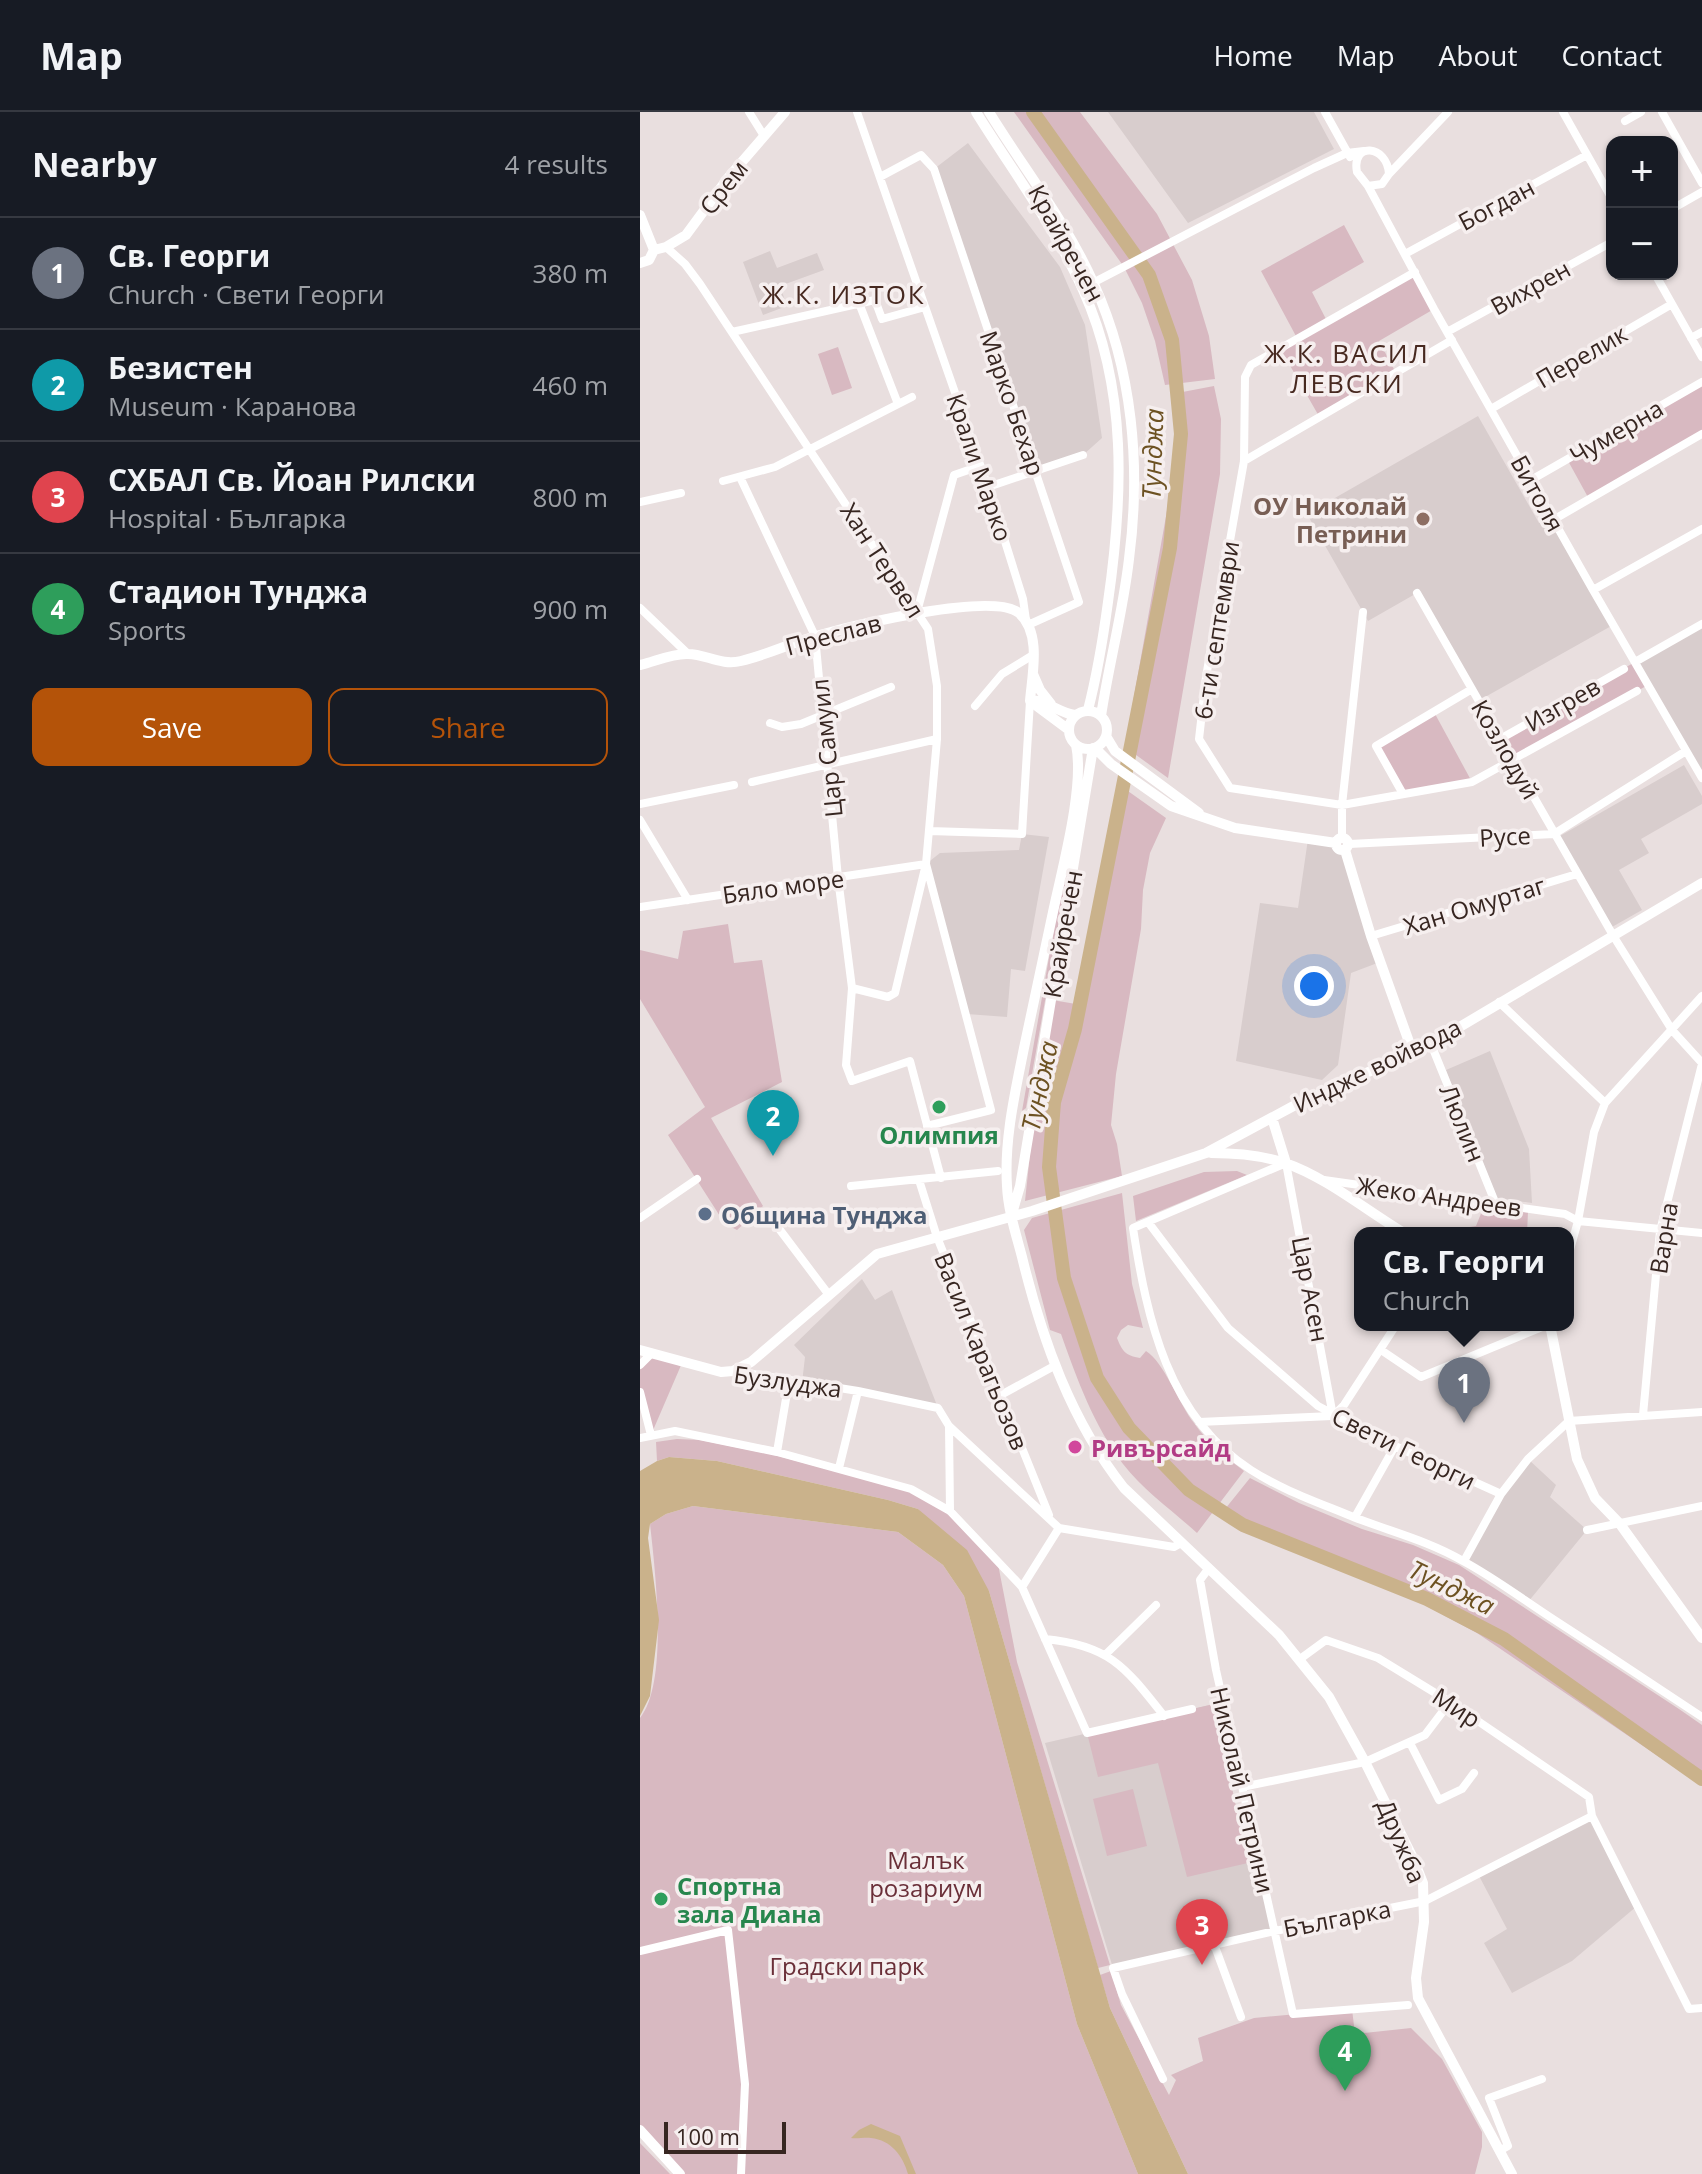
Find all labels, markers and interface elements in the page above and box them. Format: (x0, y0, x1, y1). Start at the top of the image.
text: Map (40, 29, 123, 81)
text: Home (1214, 36, 1293, 74)
text: Map (1337, 36, 1395, 74)
text: About (1439, 36, 1517, 74)
text: Contact (1561, 36, 1662, 74)
map controls (1606, 136, 1678, 280)
button: + (1606, 136, 1678, 208)
text: Nearby (32, 141, 157, 187)
text: 4 results (505, 146, 608, 182)
street label: Срем (691, 153, 755, 221)
street label: Богдан (1452, 170, 1540, 238)
street label: Крайречен (1021, 178, 1113, 308)
button: − (1606, 208, 1678, 280)
text: Св. Георги (108, 235, 270, 276)
street label: Вихрен (1484, 252, 1576, 322)
text: 1 (51, 255, 65, 291)
text: 380 m (533, 255, 608, 291)
text: Church · Свети Георги (108, 276, 384, 312)
district label: Ж.К. ИЗТОК (762, 276, 926, 312)
street label: Перелик (1529, 316, 1633, 395)
street label: Марко Бехар (973, 326, 1053, 480)
district label: Ж.К. ВАСИЛ ЛЕВСКИ (1264, 335, 1430, 401)
text: Безистен (108, 347, 253, 388)
text: 2 (51, 367, 65, 403)
text: 460 m (533, 367, 608, 403)
text: Museum · Каранова (108, 388, 357, 424)
street label: Крали Марко (939, 389, 1021, 545)
street label: Чумерна (1563, 391, 1669, 471)
water label: Тунджа (1132, 407, 1172, 500)
street label: Битоля (1504, 449, 1572, 537)
text: СХБАЛ Св. Йоан Рилски (108, 459, 476, 500)
text: 3 (51, 479, 65, 515)
text: 800 m (533, 479, 608, 515)
place label: ОУ Николай Петрини (1253, 489, 1407, 550)
street label: Хан Тервел (833, 496, 933, 624)
text: Hospital · Българка (108, 500, 346, 536)
marker: ОУ Николай Петрини (1414, 510, 1432, 528)
street label: 6-ти септември (1186, 538, 1246, 722)
text: Стадион Тунджа (108, 571, 368, 612)
text: 4 (51, 591, 65, 627)
text: 900 m (533, 591, 608, 627)
street label: Преслав (781, 605, 885, 663)
text: Sports (108, 612, 186, 648)
street label: Изгрев (1518, 669, 1606, 739)
street label: Цар Самуил (802, 677, 850, 819)
button: Save (32, 688, 312, 766)
button: Share (328, 688, 608, 766)
street label: Козлодуй (1464, 693, 1548, 805)
street label: Русе (1478, 818, 1532, 854)
street label: Бяло море (720, 861, 846, 911)
street label: Крайречен (1035, 867, 1089, 1001)
street label: Хан Омуртаг (1399, 868, 1549, 942)
your location (1294, 966, 1334, 1006)
street label: Индже войвода (1287, 1010, 1467, 1120)
water label: Тунджа (1012, 1037, 1066, 1134)
street label: Люлин (1433, 1079, 1493, 1167)
pin: 2 (747, 1090, 799, 1156)
marker: Олимпия (930, 1098, 948, 1116)
place label: Олимпия (879, 1118, 999, 1151)
street label: Жеко Андреев (1354, 1168, 1524, 1224)
place label: Община Тунджа (721, 1198, 927, 1231)
street label: Варна (1641, 1200, 1685, 1276)
marker: Община Тунджа (696, 1205, 714, 1223)
popup (1354, 1227, 1574, 1331)
street label: Цар Асен (1285, 1233, 1337, 1345)
text: Св. Георги (1383, 1241, 1545, 1282)
street label: Васил Карагьозов (927, 1247, 1037, 1455)
text: Church (1383, 1282, 1470, 1318)
street label: Бузлуджа (732, 1357, 844, 1405)
pin: 1 (1438, 1357, 1490, 1423)
street label: Свети Георги (1327, 1399, 1481, 1497)
place label: Ривърсайд (1091, 1431, 1231, 1464)
marker: Ривърсайд (1066, 1438, 1084, 1456)
water label: Тунджа (1403, 1551, 1501, 1623)
street label: Мир (1426, 1679, 1488, 1735)
street label: Николай Петрини (1203, 1683, 1283, 1897)
street label: Дружба (1370, 1794, 1434, 1888)
park label: Малък розариум (869, 1843, 983, 1904)
place label: Спортна зала Диана (677, 1869, 822, 1930)
marker: Спортна зала Диана (652, 1890, 670, 1908)
street label: Българка (1280, 1891, 1394, 1945)
pin: 3 (1176, 1899, 1228, 1965)
park label: Градски парк (770, 1949, 925, 1982)
pin: 4 (1319, 2025, 1371, 2091)
scale bar (664, 2118, 786, 2154)
text: 100 m (676, 2121, 740, 2151)

